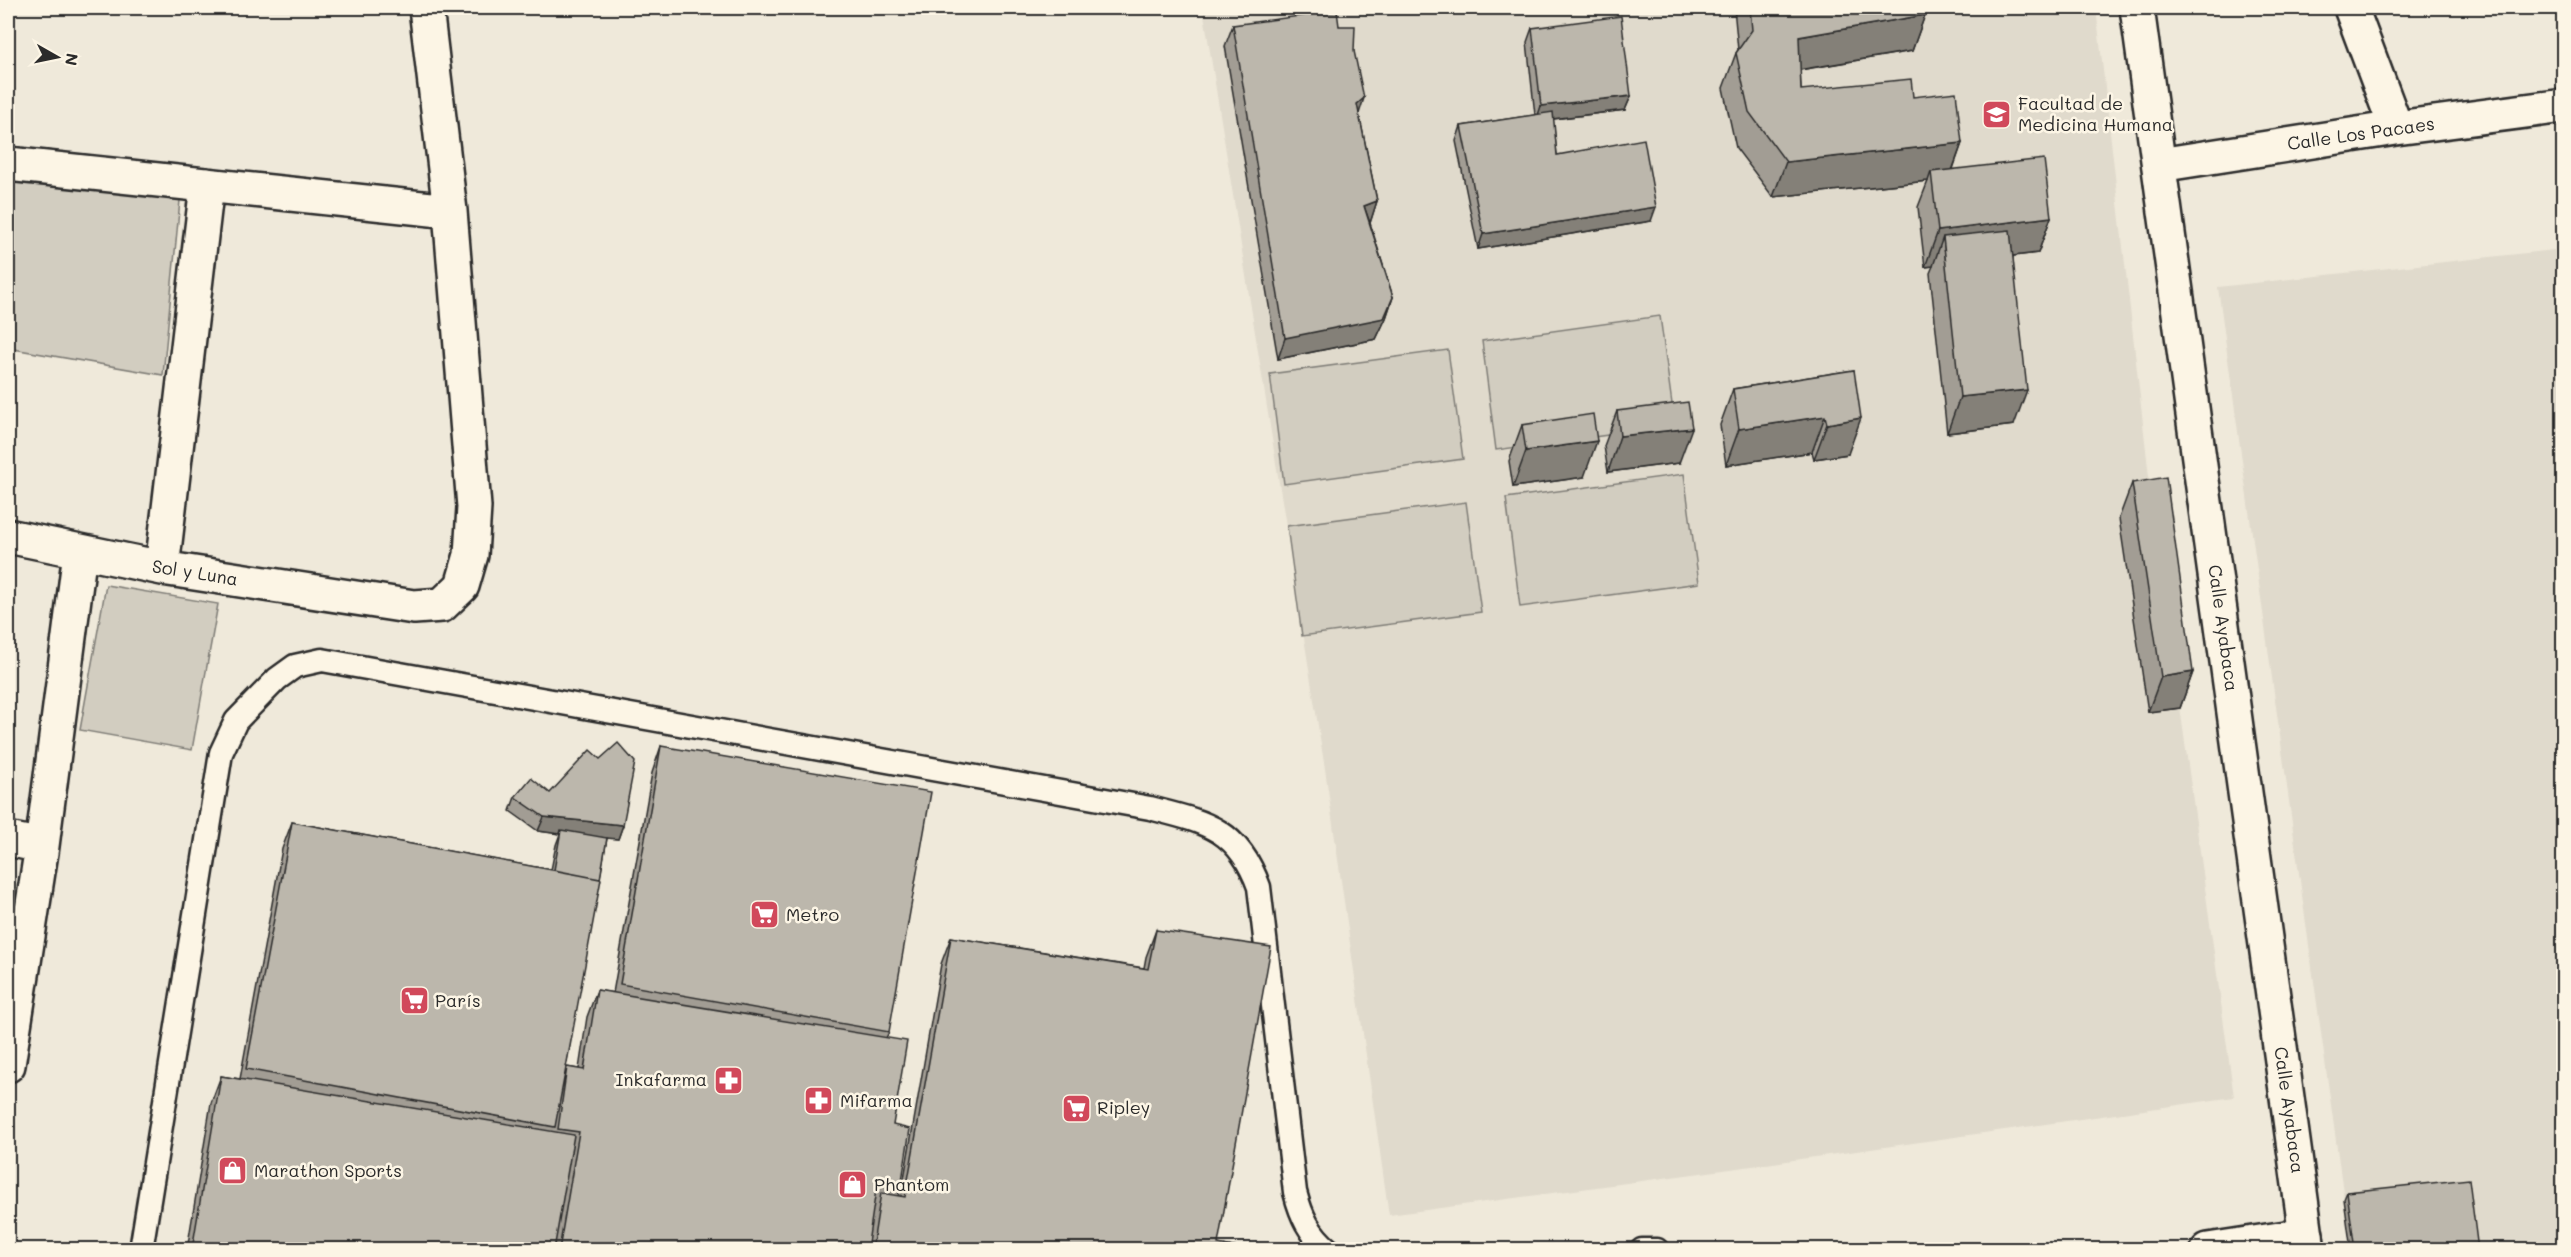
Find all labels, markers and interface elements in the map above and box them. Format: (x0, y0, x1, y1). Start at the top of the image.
north arrow (27, 27, 87, 87)
text: N (61, 52, 84, 67)
place label: Facultad de Medicina Humana (2018, 91, 2173, 136)
school or university icon: Facultad de Medicina Humana (1981, 98, 2013, 130)
street label: Calle Los Pacaes (2286, 111, 2436, 155)
street label: Sol y Luna (150, 553, 240, 591)
street label: Calle Ayabaca (2203, 563, 2245, 693)
supermarket icon: Metro (749, 899, 781, 931)
place label: Metro (786, 902, 839, 926)
supermarket icon: París (398, 985, 430, 1017)
place label: París (435, 988, 481, 1012)
street label: Calle Ayabaca (2269, 1045, 2311, 1175)
pharmacy icon: Inkafarma (712, 1064, 744, 1096)
place label: Inkafarma (616, 1067, 707, 1091)
pharmacy icon: Mifarma (803, 1085, 835, 1117)
place label: Mifarma (840, 1088, 913, 1112)
supermarket icon: Ripley (1060, 1092, 1092, 1124)
place label: Ripley (1097, 1095, 1150, 1119)
shop icon: Marathon Sports (217, 1155, 249, 1187)
place label: Marathon Sports (254, 1158, 402, 1182)
shop icon: Phantom (837, 1169, 869, 1201)
place label: Phantom (874, 1172, 949, 1196)

